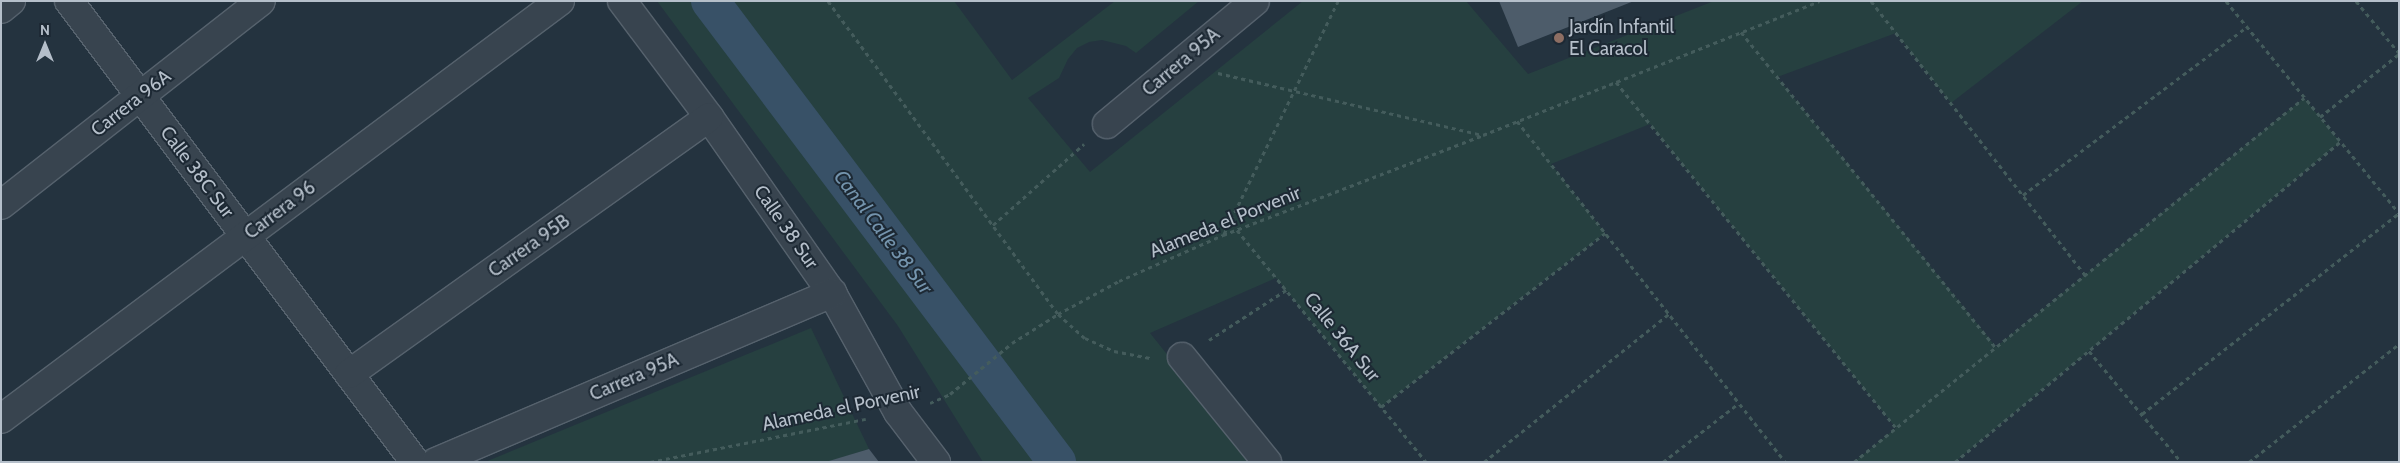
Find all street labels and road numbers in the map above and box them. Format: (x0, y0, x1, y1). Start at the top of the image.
street label: Carrera 95A (1138, 23, 1224, 101)
street label: Carrera 96A (87, 65, 175, 141)
street label: Calle 38C Sur (155, 122, 239, 222)
street label: Carrera 96 (240, 176, 320, 244)
street label: Calle 38 Sur (749, 181, 823, 273)
street label: Alameda el Porvenir (1146, 181, 1304, 263)
street label: Carrera 95B (484, 210, 574, 282)
street label: Calle 36A Sur (1299, 288, 1385, 386)
street label: Carrera 95A (586, 348, 682, 406)
street label: Alameda el Porvenir (760, 380, 922, 436)

